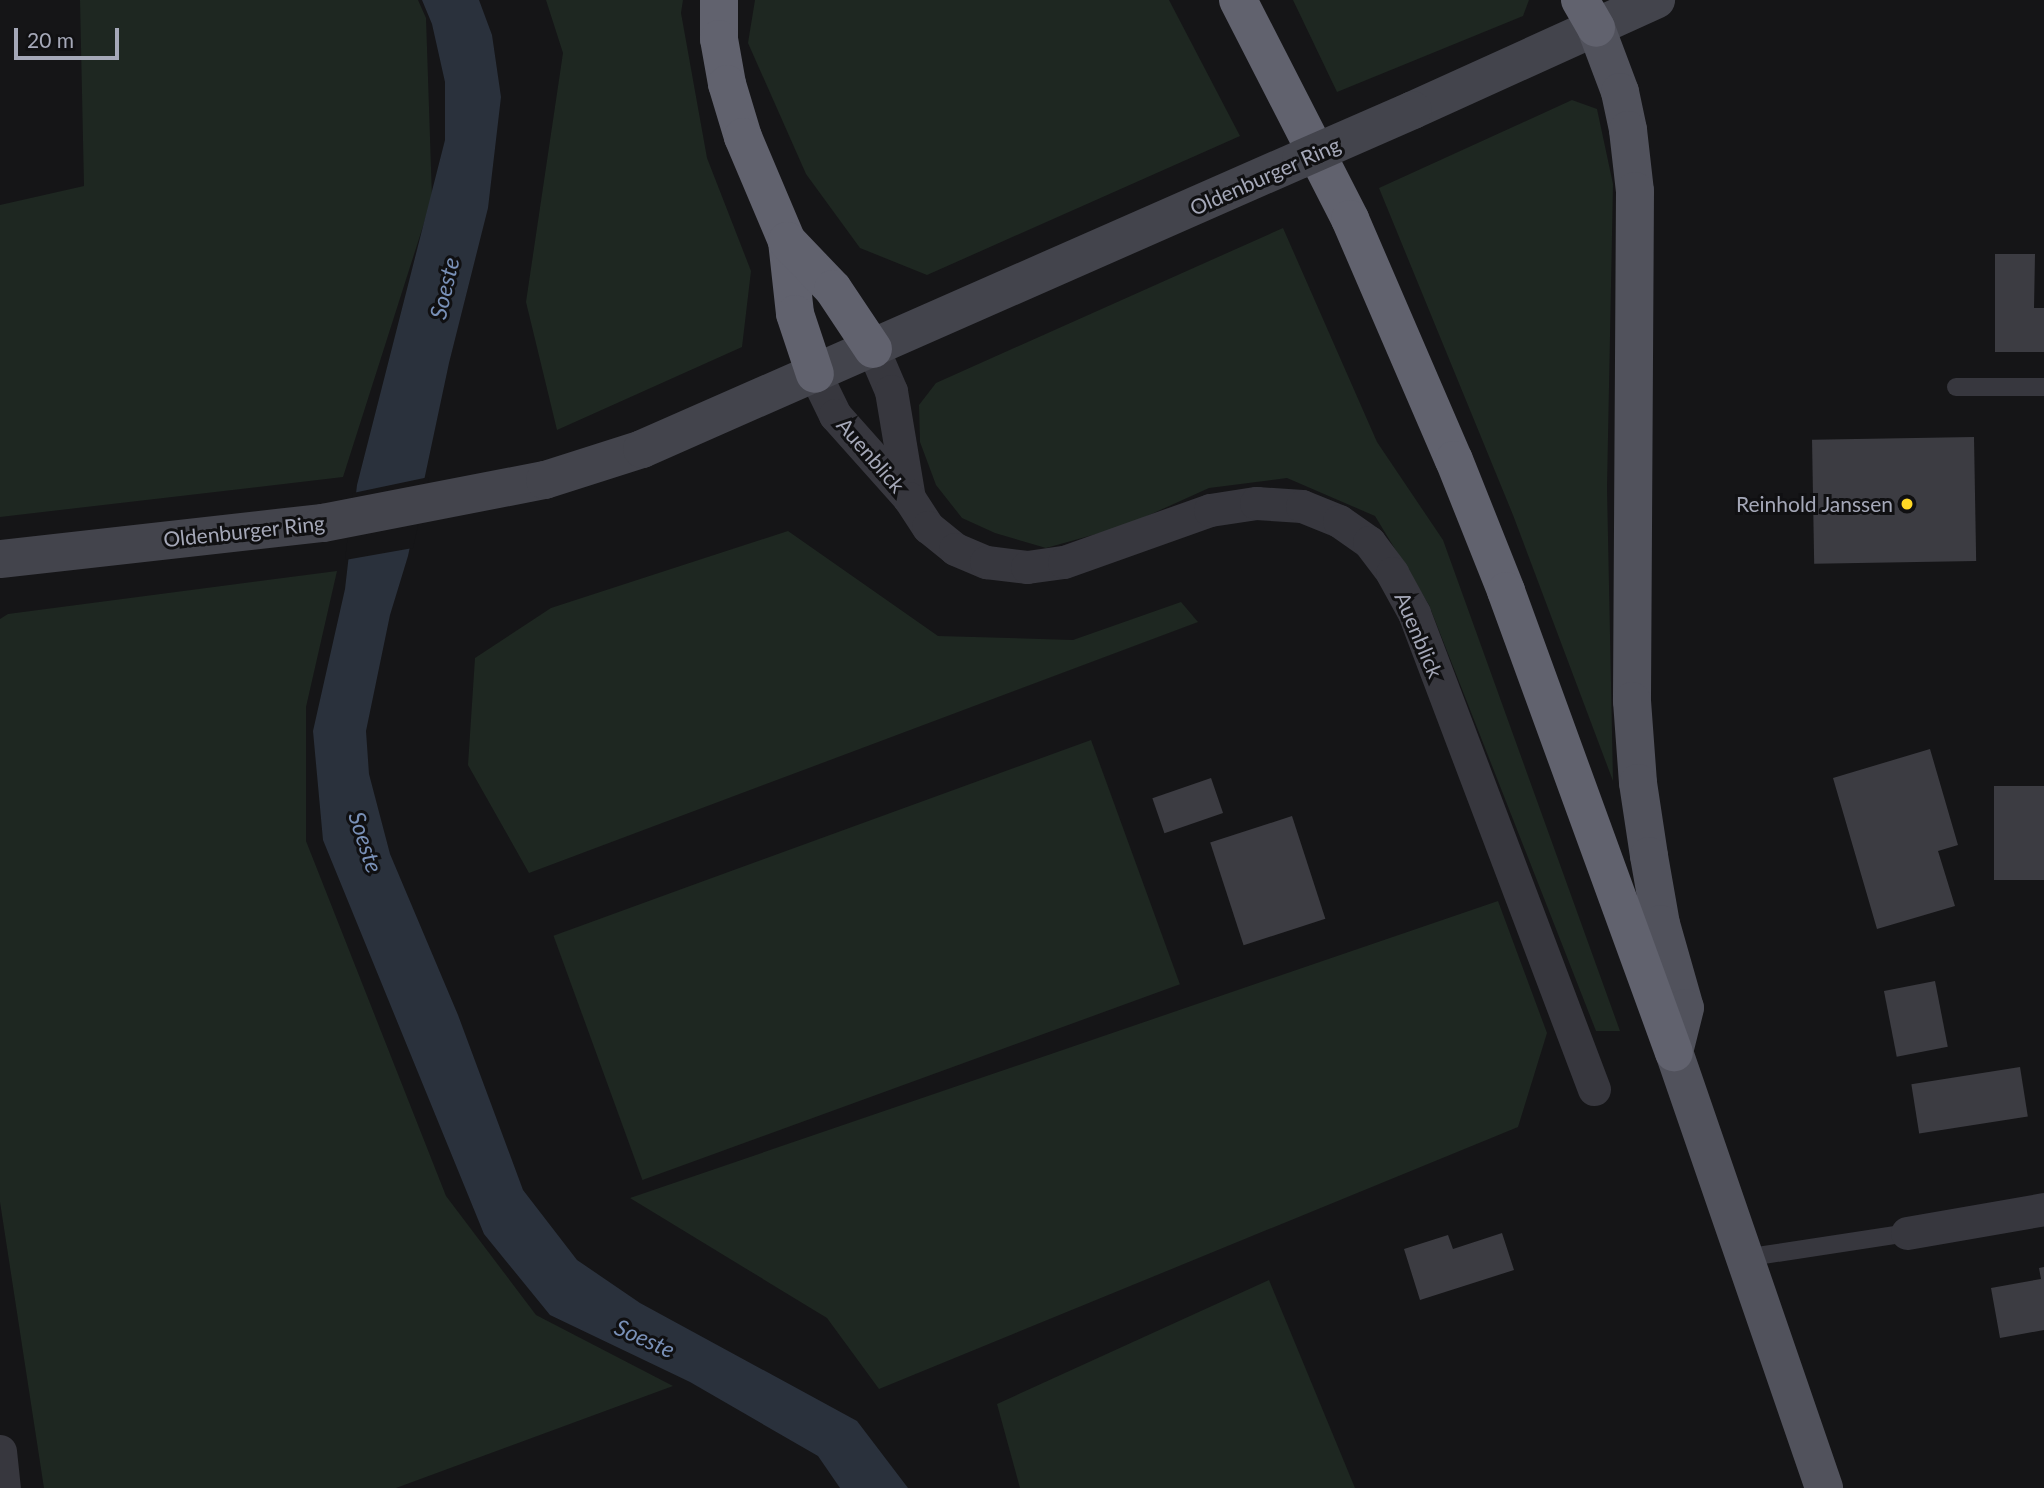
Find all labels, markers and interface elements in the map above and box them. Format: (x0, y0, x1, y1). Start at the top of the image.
scale bar (18, 14, 122, 58)
text: 20 m (27, 27, 74, 52)
street label: Oldenburger Ring (1186, 131, 1344, 221)
water label: Soeste (424, 254, 464, 322)
street label: Auenblick (832, 412, 910, 498)
place label: Reinhold Janssen (1735, 491, 1893, 517)
marker: Reinhold Janssen (1899, 496, 1915, 512)
street label: Oldenburger Ring (162, 510, 326, 552)
street label: Auenblick (1390, 588, 1448, 682)
water label: Soeste (343, 808, 389, 876)
water label: Soeste (611, 1313, 679, 1363)

